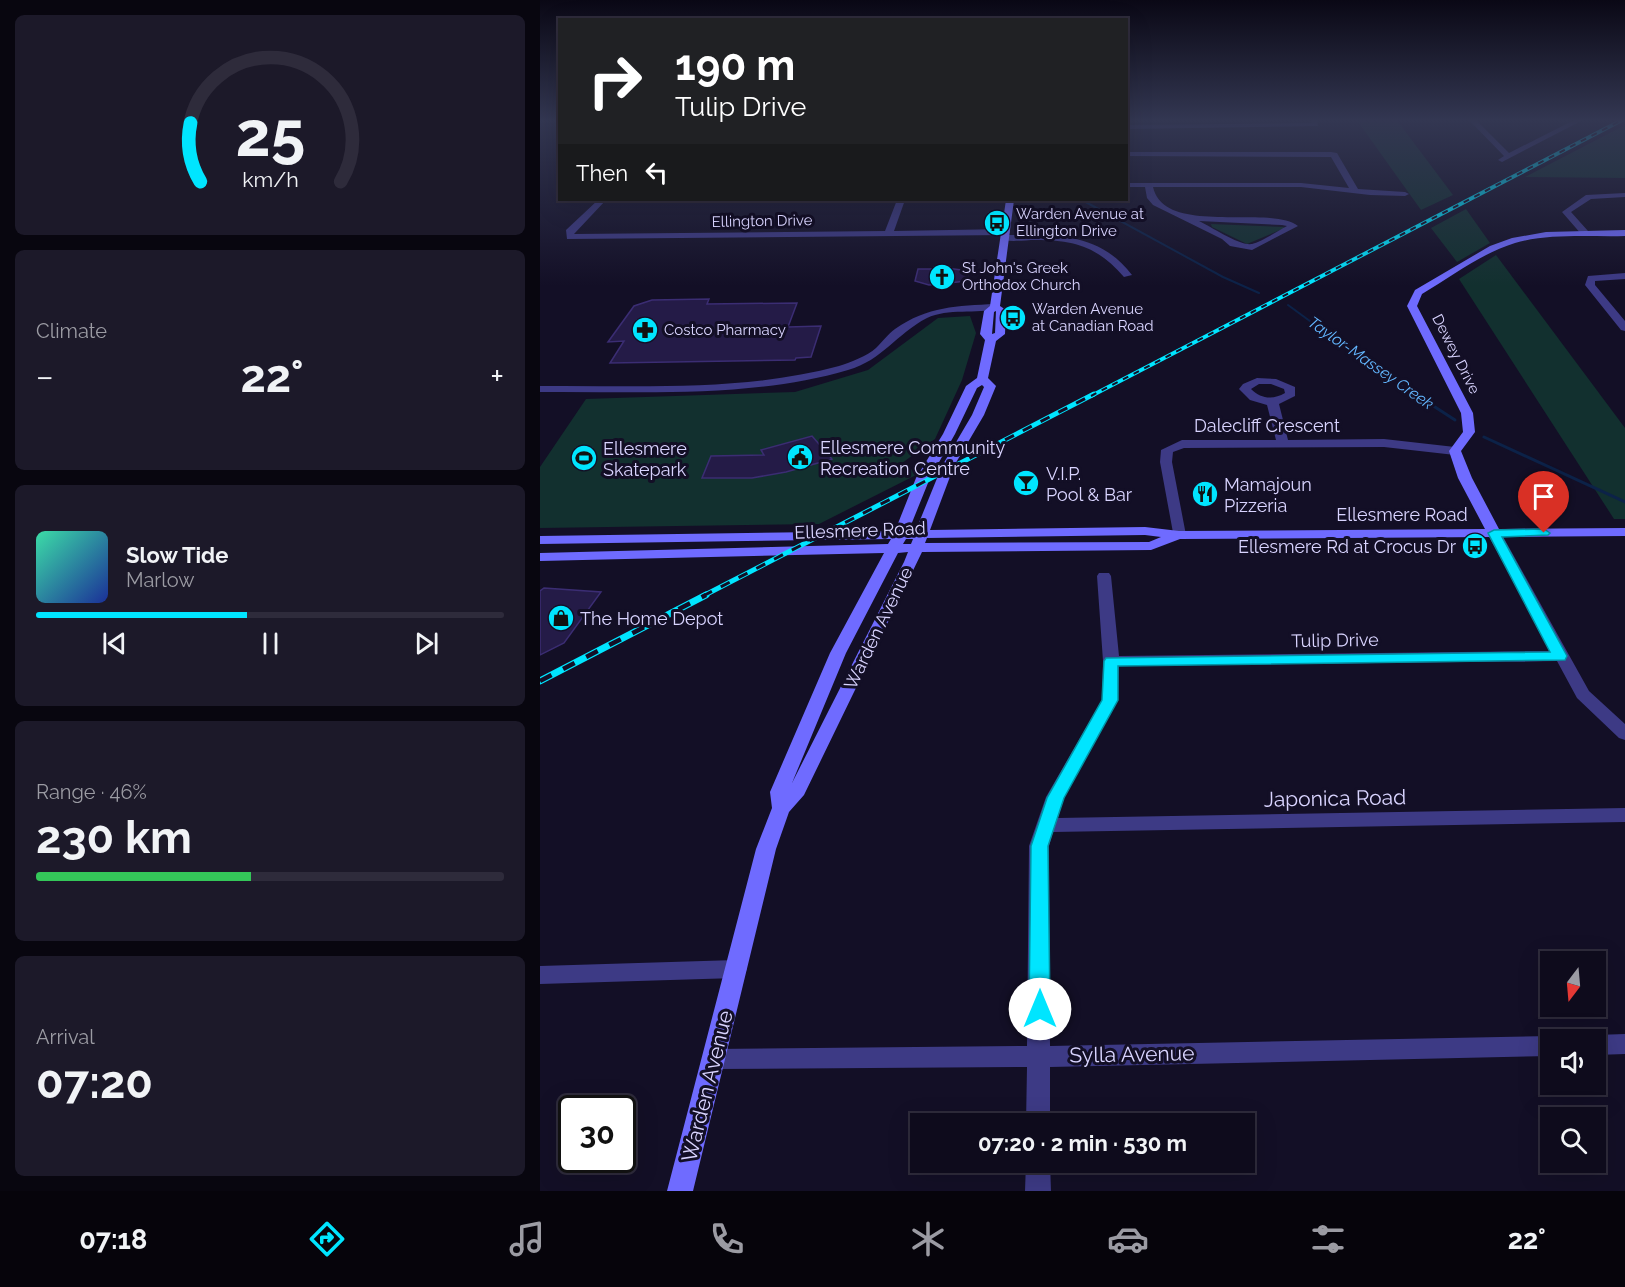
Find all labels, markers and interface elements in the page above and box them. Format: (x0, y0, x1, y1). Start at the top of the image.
text: 190 m (675, 41, 795, 90)
icon: right (576, 42, 654, 120)
text: Tulip Drive (675, 91, 806, 122)
text: 25 (235, 97, 305, 171)
icon: left (640, 156, 673, 189)
text: Then (576, 160, 628, 186)
text: km/h (242, 167, 298, 192)
place label: Warden Avenue at Ellington Drive (1016, 205, 1144, 240)
bus stop icon: Warden Avenue at Ellington Drive (982, 208, 1012, 238)
street label: Ellington Drive (711, 211, 813, 231)
place label: St John's Greek Orthodox Church (962, 259, 1080, 294)
church icon: St John's Greek Orthodox Church (927, 262, 957, 292)
place label: Warden Avenue at Canadian Road (1032, 300, 1154, 335)
bus stop icon: Warden Avenue at Canadian Road (998, 303, 1028, 333)
street label: Dewey Drive (1428, 311, 1484, 397)
water label: Taylor-Massey Creek (1305, 313, 1438, 414)
pharmacy icon: Costco Pharmacy (630, 315, 660, 345)
text: Climate (36, 319, 107, 343)
place label: Costco Pharmacy (664, 321, 786, 339)
text: 22° (240, 350, 304, 403)
text: − (36, 357, 54, 396)
text: + (490, 357, 504, 396)
street label: Dalecliff Crescent (1194, 415, 1340, 436)
place label: Ellesmere Community Recreation Centre (820, 437, 1006, 479)
place label: Ellesmere Skatepark (603, 438, 687, 480)
public building icon: Ellesmere Community Recreation Centre (785, 442, 815, 472)
sports icon: Ellesmere Skatepark (569, 443, 599, 473)
place label: V.I.P. Pool & Bar (1046, 463, 1133, 505)
bar icon: V.I.P. Pool & Bar (1011, 468, 1041, 498)
pin (1518, 471, 1569, 533)
place label: Mamajoun Pizzeria (1224, 474, 1312, 516)
restaurant icon: Mamajoun Pizzeria (1190, 479, 1220, 509)
icon: arrive (1527, 480, 1560, 513)
street label: Ellesmere Road (1336, 504, 1468, 525)
street label: Ellesmere Road (794, 517, 926, 543)
bus stop icon: Ellesmere Rd at Crocus Dr (1460, 531, 1490, 561)
place label: Ellesmere Rd at Crocus Dr (1238, 536, 1457, 557)
text: Slow Tide (126, 542, 228, 568)
street label: Warden Avenue (839, 563, 917, 692)
text: Marlow (126, 568, 195, 592)
shop icon: The Home Depot (546, 603, 576, 633)
place label: The Home Depot (580, 608, 723, 629)
icon: previous (98, 627, 131, 660)
icon: pause (254, 627, 287, 660)
icon: next (410, 627, 443, 660)
street label: Tulip Drive (1291, 629, 1379, 651)
text: Range · 46% (36, 780, 147, 804)
street label: Japonica Road (1264, 784, 1406, 812)
text: 230 km (36, 811, 192, 864)
north arrow (1540, 951, 1606, 1017)
map controls (1540, 951, 1606, 1173)
position arrow (1008, 977, 1072, 1041)
street label: Warden Avenue (676, 1008, 738, 1164)
text: Arrival (36, 1025, 95, 1049)
button: sound (1540, 1029, 1606, 1095)
street label: Sylla Avenue (1069, 1040, 1195, 1068)
text: 07:20 (36, 1056, 153, 1109)
speed limit sign: 30 (558, 1095, 636, 1173)
button: search (1540, 1107, 1606, 1173)
text: 07:20 · 2 min · 530 m (978, 1130, 1187, 1156)
icon: directions (306, 1218, 348, 1260)
icon: music (506, 1218, 548, 1260)
icon: phone (706, 1218, 748, 1260)
icon: climate (907, 1218, 949, 1260)
icon: car (1107, 1218, 1149, 1260)
icon: filters (1307, 1218, 1349, 1260)
text: 07:18 (79, 1224, 147, 1255)
text: 22° (1508, 1224, 1546, 1255)

